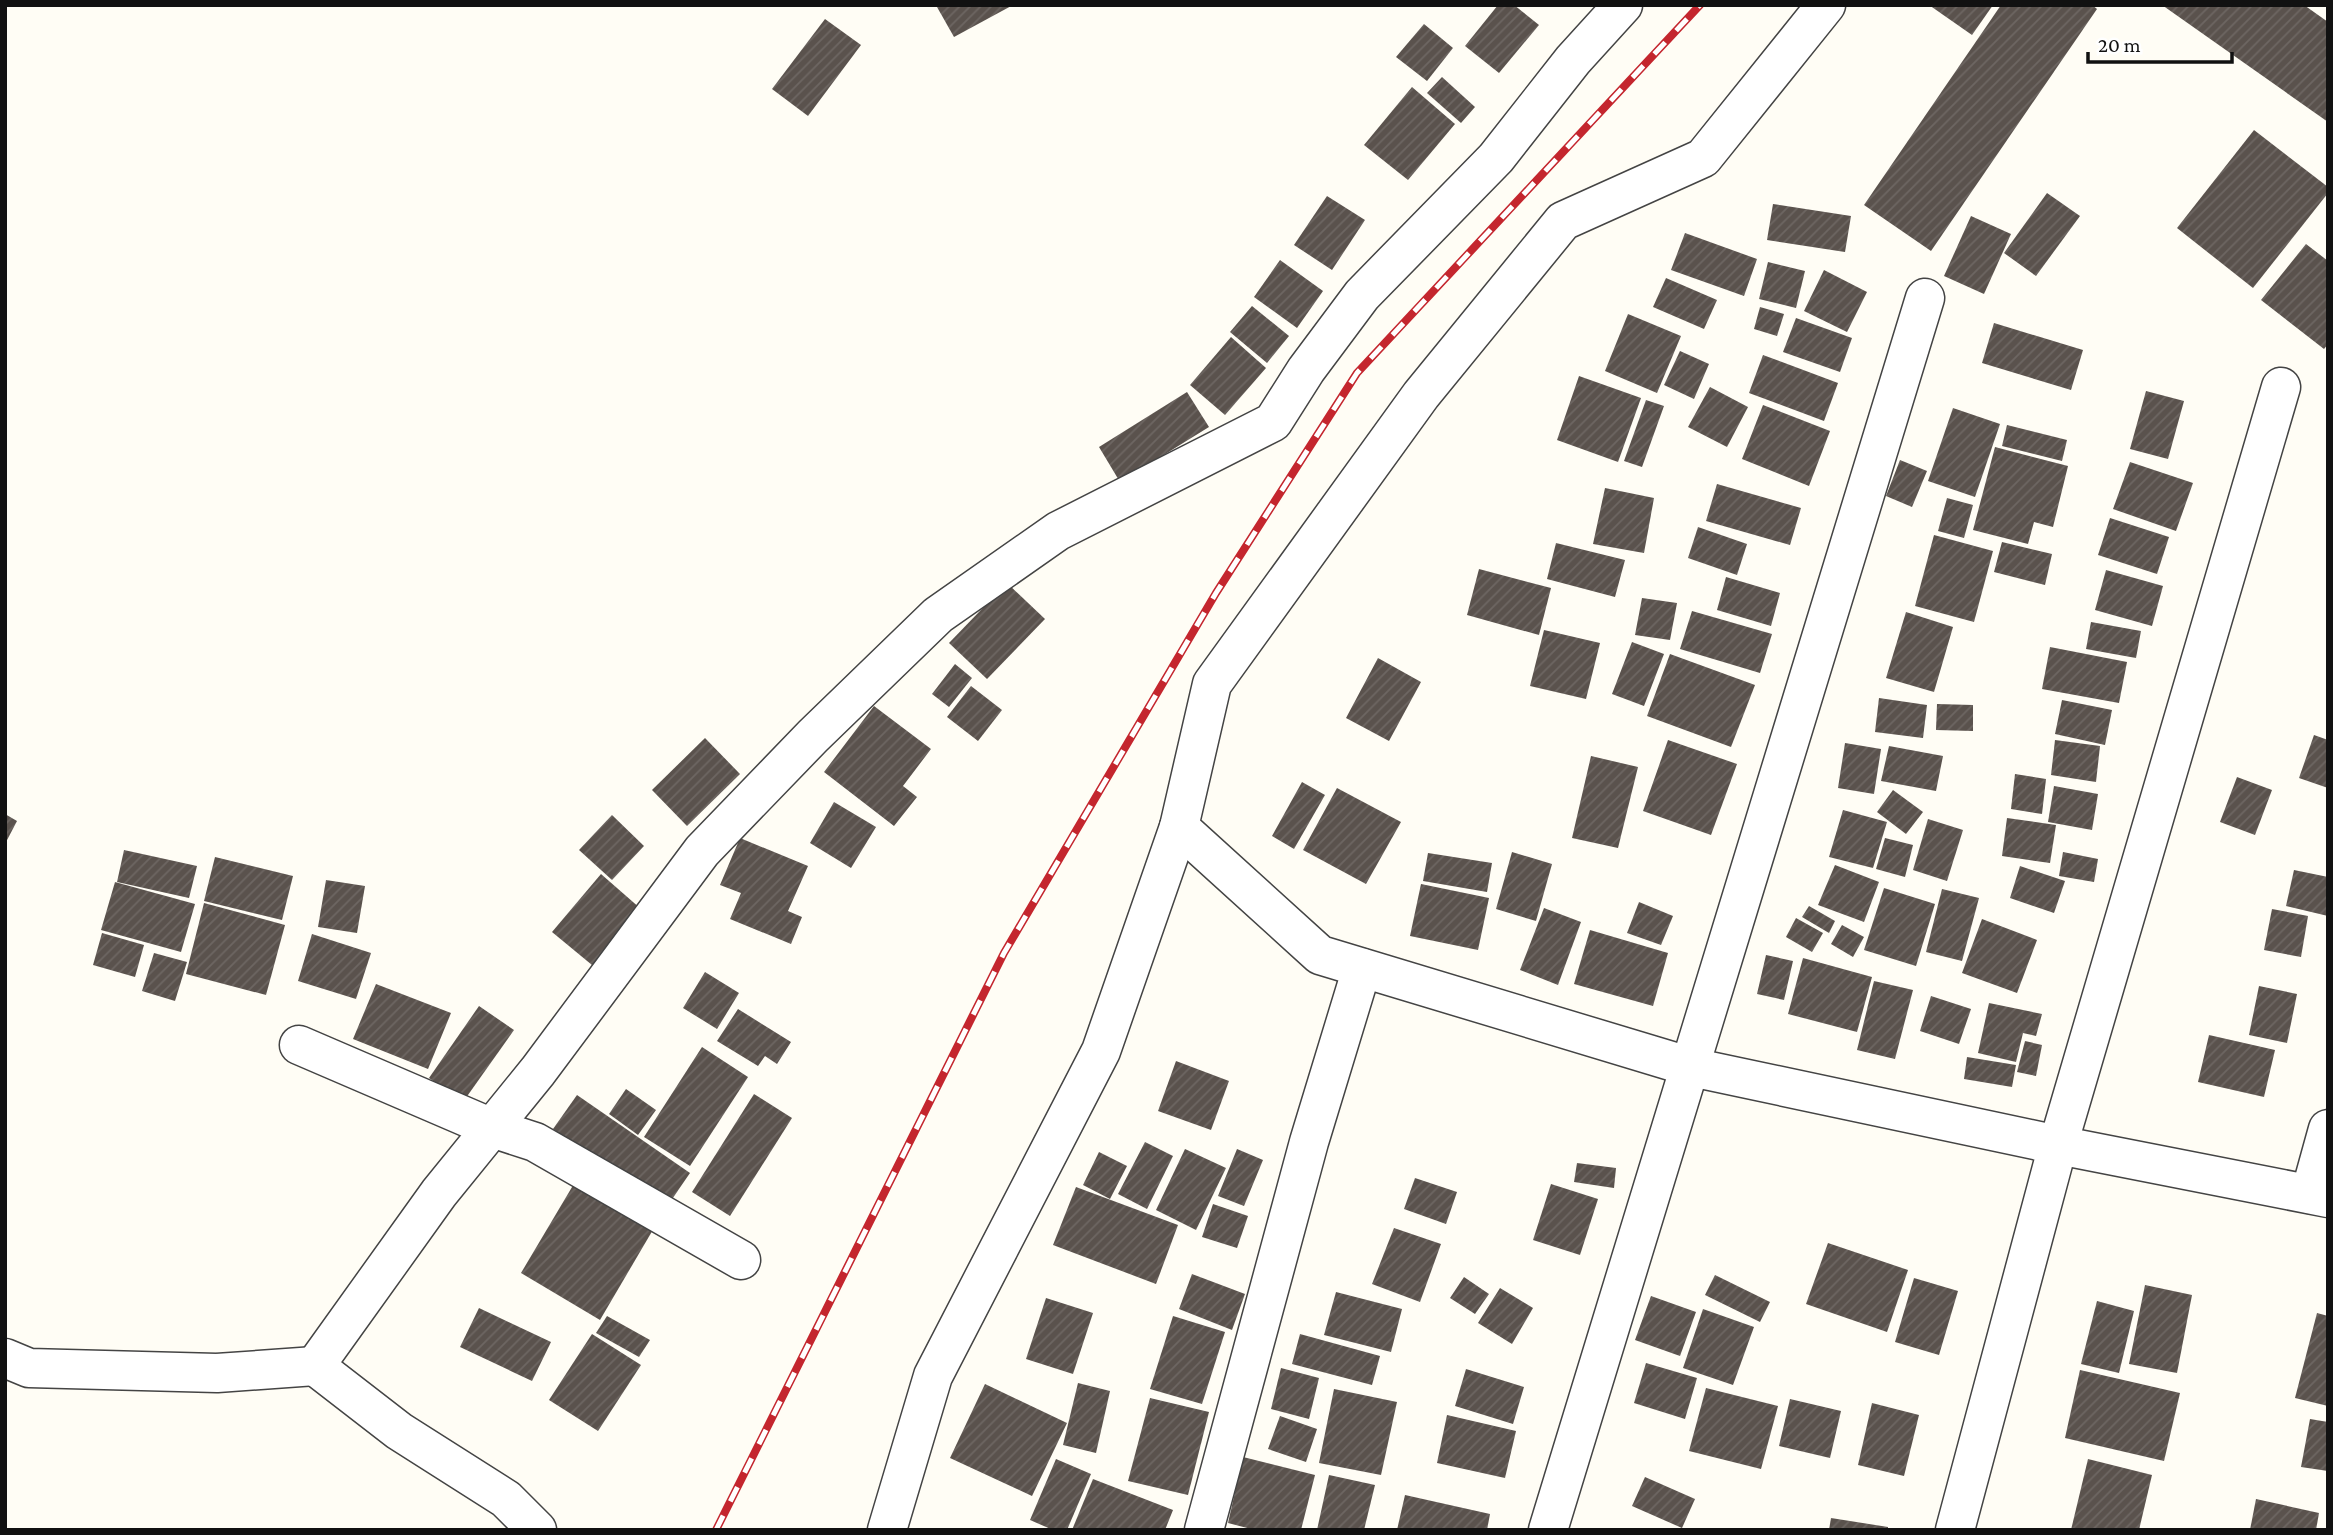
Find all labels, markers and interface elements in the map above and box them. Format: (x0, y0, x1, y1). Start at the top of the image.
scale bar (2088, 21, 2232, 65)
text: 20 m (2098, 33, 2141, 57)

